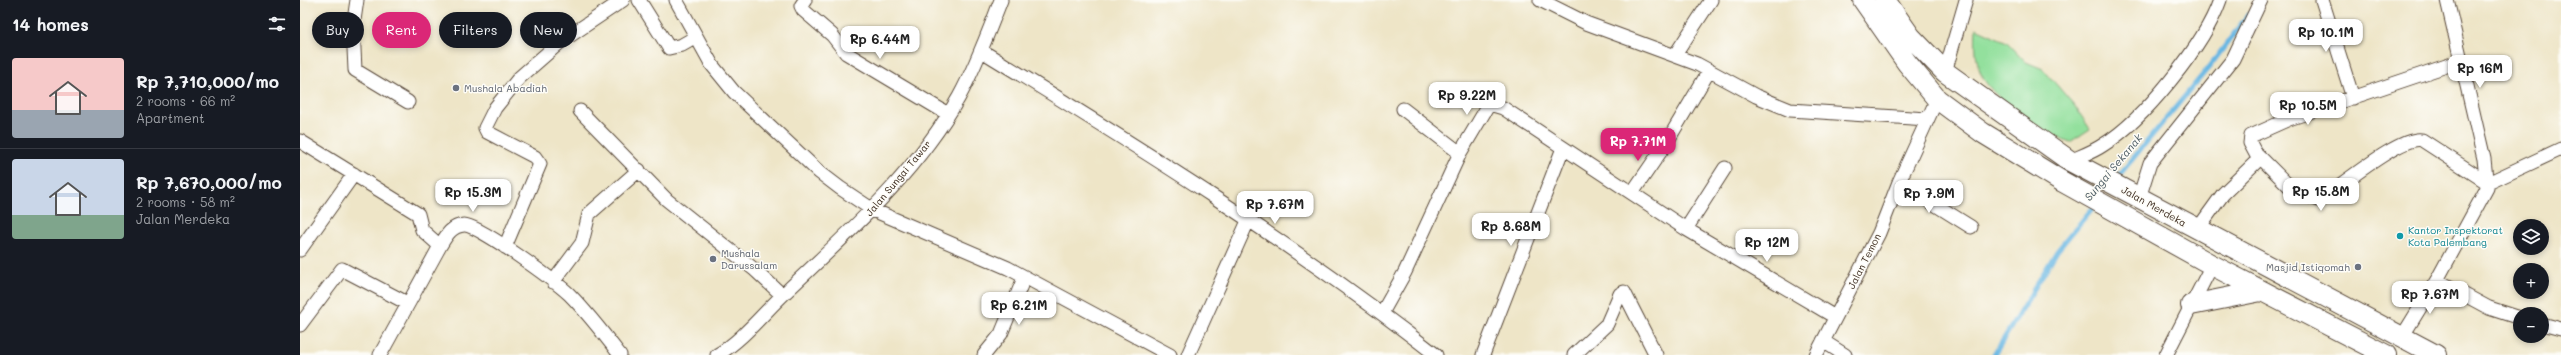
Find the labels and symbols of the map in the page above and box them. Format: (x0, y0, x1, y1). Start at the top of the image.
pin: Rp 10.1M (2285, 19, 2367, 53)
pin: Rp 6.44M (839, 26, 921, 60)
pin: Rp 16M (2447, 55, 2513, 89)
place label: Mushala Abadiah (464, 81, 547, 95)
pin: Rp 9.22M (1426, 82, 1508, 116)
marker: Mushala Abadiah (451, 83, 461, 93)
pin: Rp 10.5M (2267, 92, 2349, 126)
pin: Rp 7.71M (1597, 128, 1679, 162)
water label: Sungai Sekanak (2081, 130, 2145, 204)
street label: Jalan Sungai Tawar (862, 137, 934, 219)
pin: Rp 15.8M (2280, 178, 2362, 212)
pin: Rp 15.3M (432, 179, 514, 213)
pin: Rp 7.9M (1892, 180, 1966, 214)
street label: Jalan Merdeka (2119, 182, 2189, 230)
pin: Rp 7.67M (1234, 191, 1316, 225)
pin: Rp 8.68M (1470, 213, 1552, 247)
place label: Kantor Inspektorat Kota Palembang (2408, 223, 2503, 249)
pin: Rp 12M (1734, 229, 1800, 263)
street label: Jalan Temon (1844, 231, 1884, 291)
marker: Kantor Inspektorat Kota Palembang (2395, 231, 2405, 241)
place label: Mushala Darussalam (721, 246, 777, 272)
marker: Mushala Darussalam (708, 254, 718, 264)
place label: Masjid Istiqomah (2266, 260, 2350, 274)
marker: Masjid Istiqomah (2353, 262, 2363, 272)
pin: Rp 7.67M (2389, 281, 2471, 315)
pin: Rp 6.21M (978, 292, 1060, 326)

